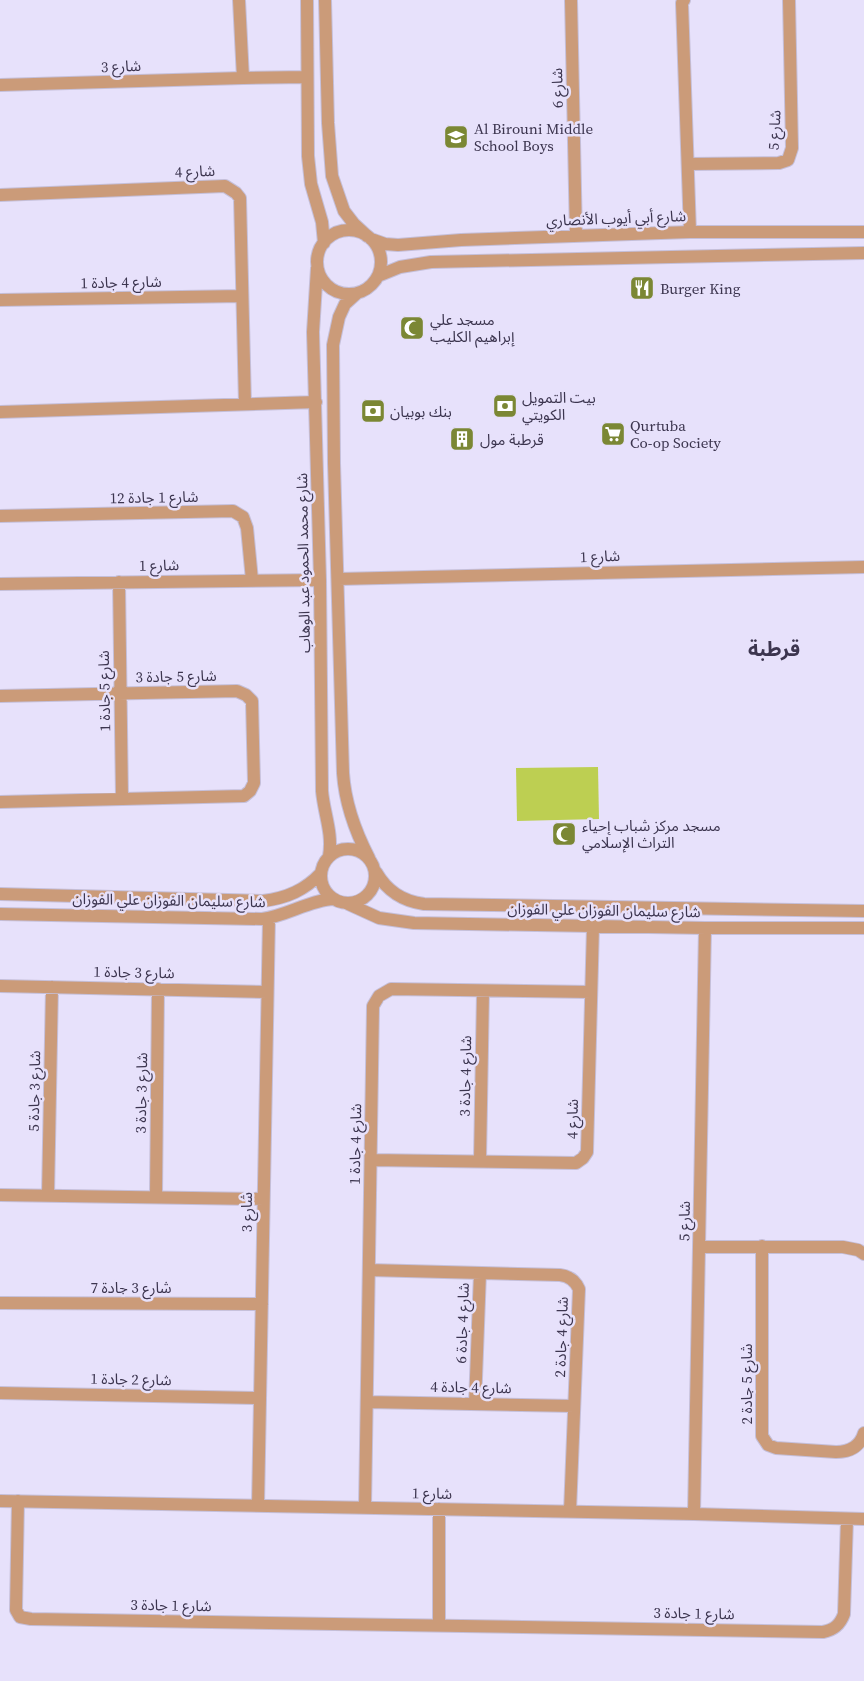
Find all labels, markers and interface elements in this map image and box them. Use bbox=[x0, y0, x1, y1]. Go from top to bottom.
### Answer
street label: شارع 3 bbox=[101, 55, 142, 79]
street label: شارع 6 bbox=[546, 67, 570, 108]
street label: شارع 5 bbox=[762, 109, 788, 151]
place label: Al Birouni Middle School Boys bbox=[474, 118, 593, 156]
school or university icon: Al Birouni Middle School Boys bbox=[443, 124, 469, 150]
street label: شارع 4 bbox=[175, 160, 216, 184]
street label: شارع أبي أيوب الأنصاري bbox=[546, 205, 687, 233]
street label: شارع 4 جادة 1 bbox=[80, 271, 162, 295]
restaurant icon: Burger King bbox=[629, 275, 655, 301]
place label: Burger King bbox=[660, 278, 741, 299]
place label: مسجد علي إبراهيم الكليب bbox=[430, 309, 515, 348]
mosque icon: مسجد علي إبراهيم الكليب bbox=[399, 315, 425, 341]
place label: بيت التمويل الكويتي bbox=[522, 387, 596, 426]
bank icon: بيت التمويل الكويتي bbox=[492, 393, 518, 419]
bank icon: بنك بوبيان bbox=[360, 398, 386, 424]
place label: بنك بوبيان bbox=[390, 401, 452, 422]
place label: Qurtuba Co-op Society bbox=[630, 415, 721, 453]
supermarket icon: Qurtuba Co-op Society bbox=[600, 421, 626, 447]
building icon: قرطبة مول bbox=[449, 426, 475, 452]
place label: قرطبة مول bbox=[480, 429, 544, 450]
street label: شارع محمد الحمود عبد الوهاب bbox=[291, 472, 317, 653]
street label: شارع 1 جادة 12 bbox=[109, 486, 199, 510]
street label: شارع 1 bbox=[580, 545, 621, 569]
street label: شارع 1 bbox=[139, 554, 180, 578]
district label: قرطبة bbox=[748, 635, 800, 663]
street label: شارع 5 جادة 1 bbox=[93, 650, 117, 732]
street label: شارع 5 جادة 3 bbox=[135, 665, 217, 689]
place label: مسجد مركز شباب إحياء التراث الإسلامي bbox=[582, 815, 721, 854]
mosque icon: مسجد مركز شباب إحياء التراث الإسلامي bbox=[551, 821, 577, 847]
street label: شارع سليمان الفوزان علي الفوزان bbox=[72, 888, 266, 914]
street label: شارع سليمان الفوزان علي الفوزان bbox=[507, 898, 701, 924]
street label: شارع 3 جادة 1 bbox=[93, 961, 175, 985]
street label: شارع 4 جادة 3 bbox=[454, 1035, 478, 1117]
street label: شارع 3 جادة 5 bbox=[23, 1050, 47, 1132]
street label: شارع 3 جادة 3 bbox=[130, 1052, 154, 1134]
street label: شارع 4 bbox=[561, 1098, 585, 1139]
street label: شارع 4 جادة 1 bbox=[344, 1103, 368, 1185]
street label: شارع 3 bbox=[236, 1192, 259, 1232]
street label: شارع 5 bbox=[673, 1200, 697, 1241]
street label: شارع 3 جادة 7 bbox=[90, 1277, 172, 1300]
street label: شارع 4 جادة 6 bbox=[450, 1282, 476, 1364]
street label: شارع 4 جادة 2 bbox=[549, 1296, 575, 1378]
street label: شارع 5 جادة 2 bbox=[736, 1343, 759, 1425]
street label: شارع 2 جادة 1 bbox=[90, 1368, 172, 1392]
street label: شارع 4 جادة 4 bbox=[430, 1376, 512, 1400]
street label: شارع 1 bbox=[412, 1482, 453, 1506]
street label: شارع 1 جادة 3 bbox=[130, 1594, 212, 1618]
street label: شارع 1 جادة 3 bbox=[653, 1602, 735, 1626]

